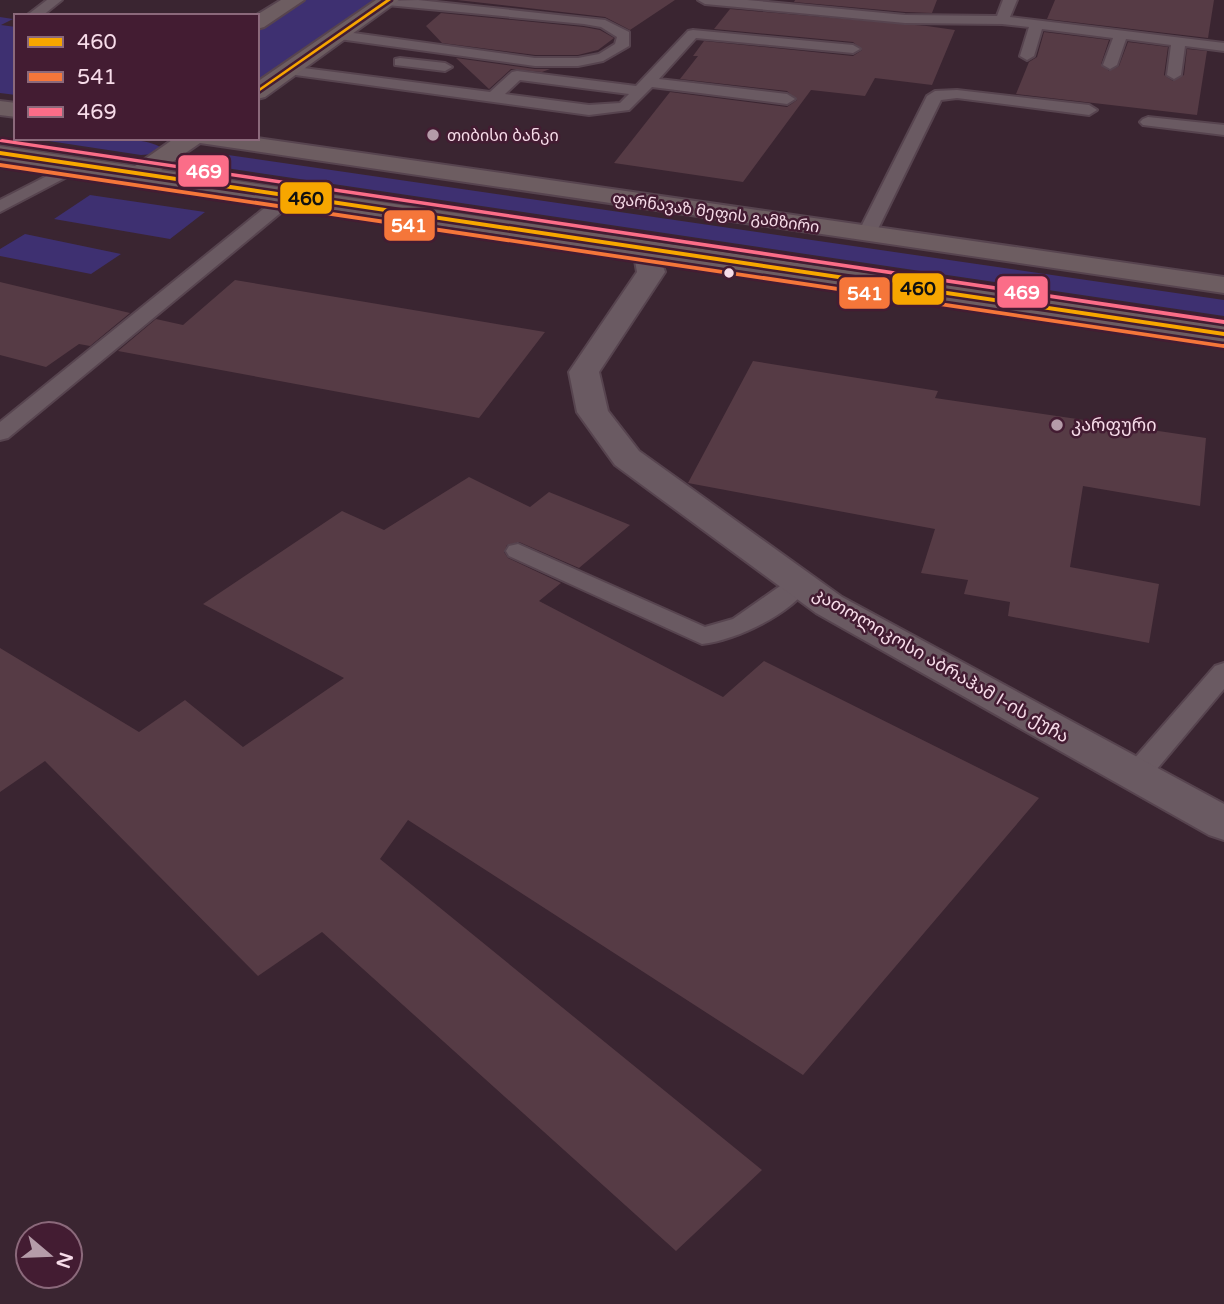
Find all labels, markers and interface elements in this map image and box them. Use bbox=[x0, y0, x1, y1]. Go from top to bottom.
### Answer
legend bbox=[14, 14, 259, 140]
text: 460 bbox=[77, 30, 117, 55]
text: 541 bbox=[77, 65, 117, 90]
text: 469 bbox=[77, 100, 117, 125]
place label: თიბისი ბანკი bbox=[447, 126, 559, 146]
marker: თიბისი ბანკი bbox=[425, 127, 441, 143]
line badge: 469 bbox=[177, 154, 230, 188]
text: 469 bbox=[186, 161, 222, 183]
line badge: 460 bbox=[279, 181, 333, 215]
text: 460 bbox=[288, 188, 324, 210]
street label: ფარნავაზ მეფის გამზირი bbox=[611, 189, 821, 237]
line badge: 541 bbox=[383, 209, 436, 242]
text: 541 bbox=[391, 215, 427, 237]
unlabelled marker bbox=[722, 266, 736, 280]
line badge: 460 bbox=[891, 272, 945, 306]
line badge: 469 bbox=[996, 275, 1049, 309]
line badge: 541 bbox=[838, 276, 891, 310]
text: 460 bbox=[900, 278, 936, 300]
text: 469 bbox=[1004, 282, 1040, 304]
text: 541 bbox=[847, 283, 883, 305]
place label: კარფური bbox=[1071, 414, 1157, 436]
marker: კარფური bbox=[1049, 417, 1065, 433]
street label: კათოლიკოსი აბრაჰამ I-ის ქუჩა bbox=[809, 582, 1073, 748]
north arrow bbox=[14, 1220, 84, 1290]
text: N bbox=[51, 1249, 77, 1271]

